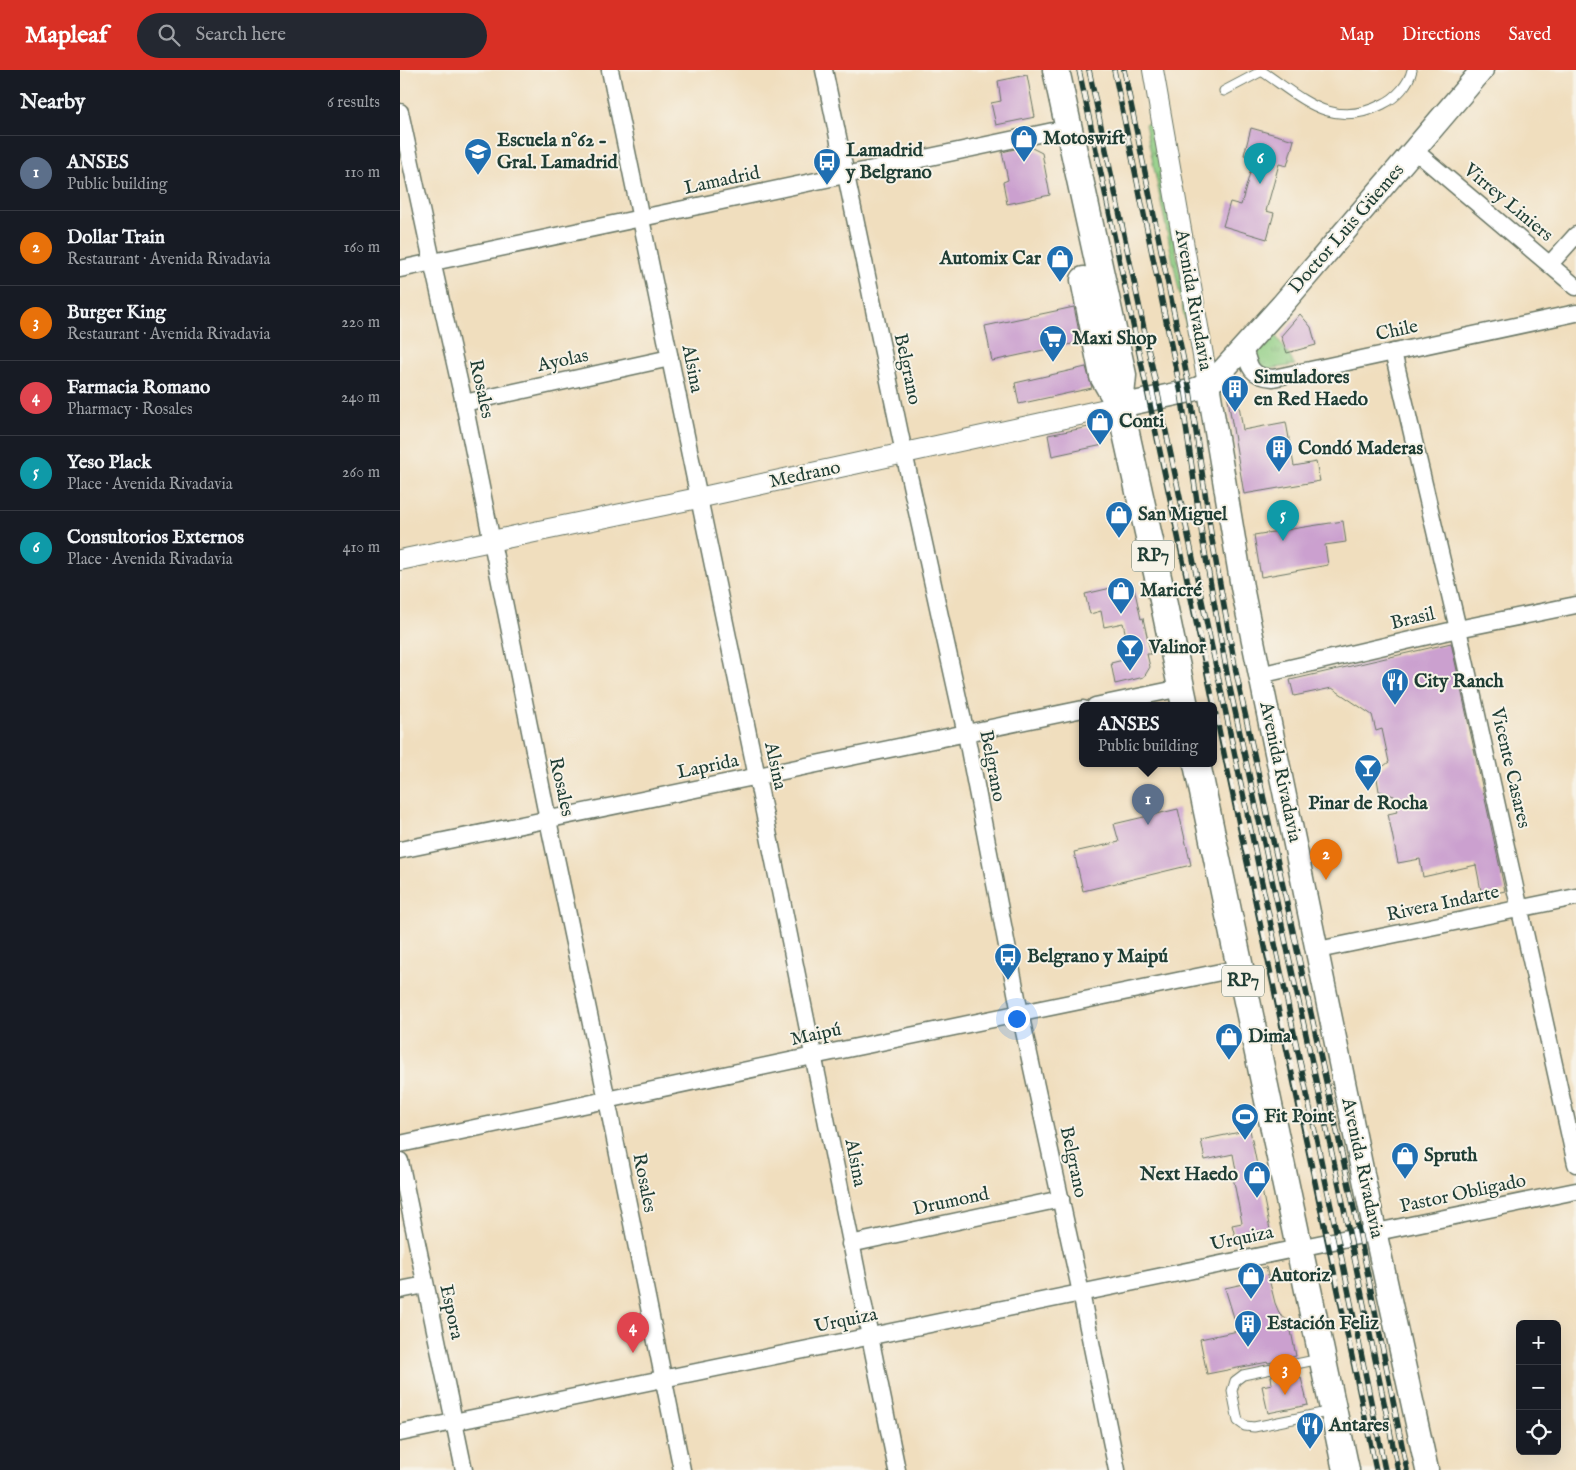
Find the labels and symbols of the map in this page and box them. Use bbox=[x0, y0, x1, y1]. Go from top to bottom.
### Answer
shop icon: Motoswift bbox=[1009, 124, 1039, 163]
place label: Motoswift bbox=[1043, 127, 1126, 151]
place label: Escuela n°62 - Gral. Lamadrid bbox=[497, 129, 618, 175]
school or university icon: Escuela n°62 - Gral. Lamadrid bbox=[463, 137, 493, 176]
place label: Lamadrid y Belgrano bbox=[845, 139, 932, 185]
pin: 6 bbox=[1244, 143, 1276, 184]
bus stop icon: Lamadrid y Belgrano bbox=[812, 147, 842, 186]
street label: Virrey Liniers bbox=[1457, 158, 1558, 247]
street label: Doctor Luis Güemes bbox=[1284, 159, 1410, 299]
street label: Lamadrid bbox=[682, 161, 763, 201]
street label: Avenida Rivadavia bbox=[1169, 227, 1217, 373]
shop icon: Automix Car bbox=[1045, 244, 1075, 283]
place label: Automix Car bbox=[939, 247, 1042, 271]
street label: Chile bbox=[1374, 315, 1421, 347]
supermarket icon: Maxi Shop bbox=[1038, 324, 1068, 363]
place label: Maxi Shop bbox=[1072, 327, 1158, 351]
street label: Belgrano bbox=[888, 331, 926, 407]
street label: Alsina bbox=[675, 342, 709, 396]
street label: Ayolas bbox=[534, 344, 591, 378]
street label: Rosales bbox=[463, 357, 499, 421]
place label: Simuladores en Red Haedo bbox=[1254, 366, 1368, 412]
building icon: Simuladores en Red Haedo bbox=[1220, 374, 1250, 413]
shop icon: Conti bbox=[1085, 407, 1115, 446]
place label: Conti bbox=[1119, 410, 1164, 434]
building icon: Condó Maderas bbox=[1264, 434, 1294, 473]
place label: Condó Maderas bbox=[1298, 437, 1424, 461]
street label: Medrano bbox=[767, 456, 843, 494]
shop icon: San Miguel bbox=[1104, 500, 1134, 539]
pin: 5 bbox=[1267, 500, 1299, 541]
place label: San Miguel bbox=[1138, 503, 1228, 527]
road number: RP7 bbox=[1132, 541, 1174, 572]
shop icon: Maricré bbox=[1106, 576, 1136, 615]
place label: Maricré bbox=[1140, 579, 1202, 603]
street label: Brasil bbox=[1389, 602, 1438, 636]
bar icon: Valinor bbox=[1115, 633, 1145, 672]
place label: Valinor bbox=[1148, 636, 1207, 660]
restaurant icon: City Ranch bbox=[1380, 667, 1410, 706]
place label: City Ranch bbox=[1414, 670, 1504, 694]
street label: Avenida Rivadavia bbox=[1253, 699, 1307, 845]
street label: Vicente Casares bbox=[1484, 704, 1536, 831]
street label: Belgrano bbox=[973, 728, 1011, 804]
street label: Alsina bbox=[758, 739, 792, 793]
street label: Laprida bbox=[675, 749, 742, 785]
bar icon: Pinar de Rocha bbox=[1353, 753, 1383, 792]
street label: Rosales bbox=[543, 755, 579, 819]
pin: 1 bbox=[1132, 784, 1164, 825]
place label: Pinar de Rocha bbox=[1308, 792, 1429, 816]
pin: 2 bbox=[1310, 839, 1342, 880]
street label: Rivera Indarte bbox=[1384, 880, 1502, 928]
bus stop icon: Belgrano y Maipú bbox=[993, 942, 1023, 981]
place label: Belgrano y Maipú bbox=[1027, 945, 1168, 969]
road number: RP7 bbox=[1222, 966, 1264, 996]
your location bbox=[1004, 1006, 1030, 1032]
street label: Maipú bbox=[788, 1018, 844, 1052]
shop icon: Dima bbox=[1214, 1022, 1244, 1061]
place label: Dima bbox=[1248, 1025, 1292, 1049]
street label: Avenida Rivadavia bbox=[1335, 1095, 1389, 1241]
sports icon: Fit Point bbox=[1230, 1102, 1260, 1141]
place label: Fit Point bbox=[1264, 1105, 1335, 1129]
street label: Belgrano bbox=[1054, 1124, 1092, 1200]
street label: Alsina bbox=[838, 1136, 872, 1190]
shop icon: Spruth bbox=[1390, 1141, 1420, 1180]
place label: Spruth bbox=[1424, 1144, 1478, 1168]
street label: Rosales bbox=[626, 1151, 662, 1215]
shop icon: Next Haedo bbox=[1242, 1160, 1272, 1199]
place label: Next Haedo bbox=[1139, 1163, 1238, 1187]
street label: Pastor Obligado bbox=[1398, 1169, 1528, 1219]
street label: Drumond bbox=[911, 1182, 992, 1222]
street label: Urquiza bbox=[1208, 1220, 1277, 1257]
shop icon: Autoriz bbox=[1236, 1261, 1266, 1300]
place label: Autoriz bbox=[1269, 1264, 1330, 1288]
street label: Espora bbox=[433, 1282, 469, 1342]
street label: Urquiza bbox=[812, 1302, 881, 1339]
building icon: Estación Feliz bbox=[1233, 1309, 1263, 1348]
pin: 4 bbox=[617, 1312, 649, 1353]
place label: Estación Feliz bbox=[1267, 1312, 1379, 1336]
pin: 3 bbox=[1269, 1354, 1301, 1395]
restaurant icon: Antares bbox=[1295, 1411, 1325, 1450]
place label: Antares bbox=[1328, 1414, 1389, 1438]

